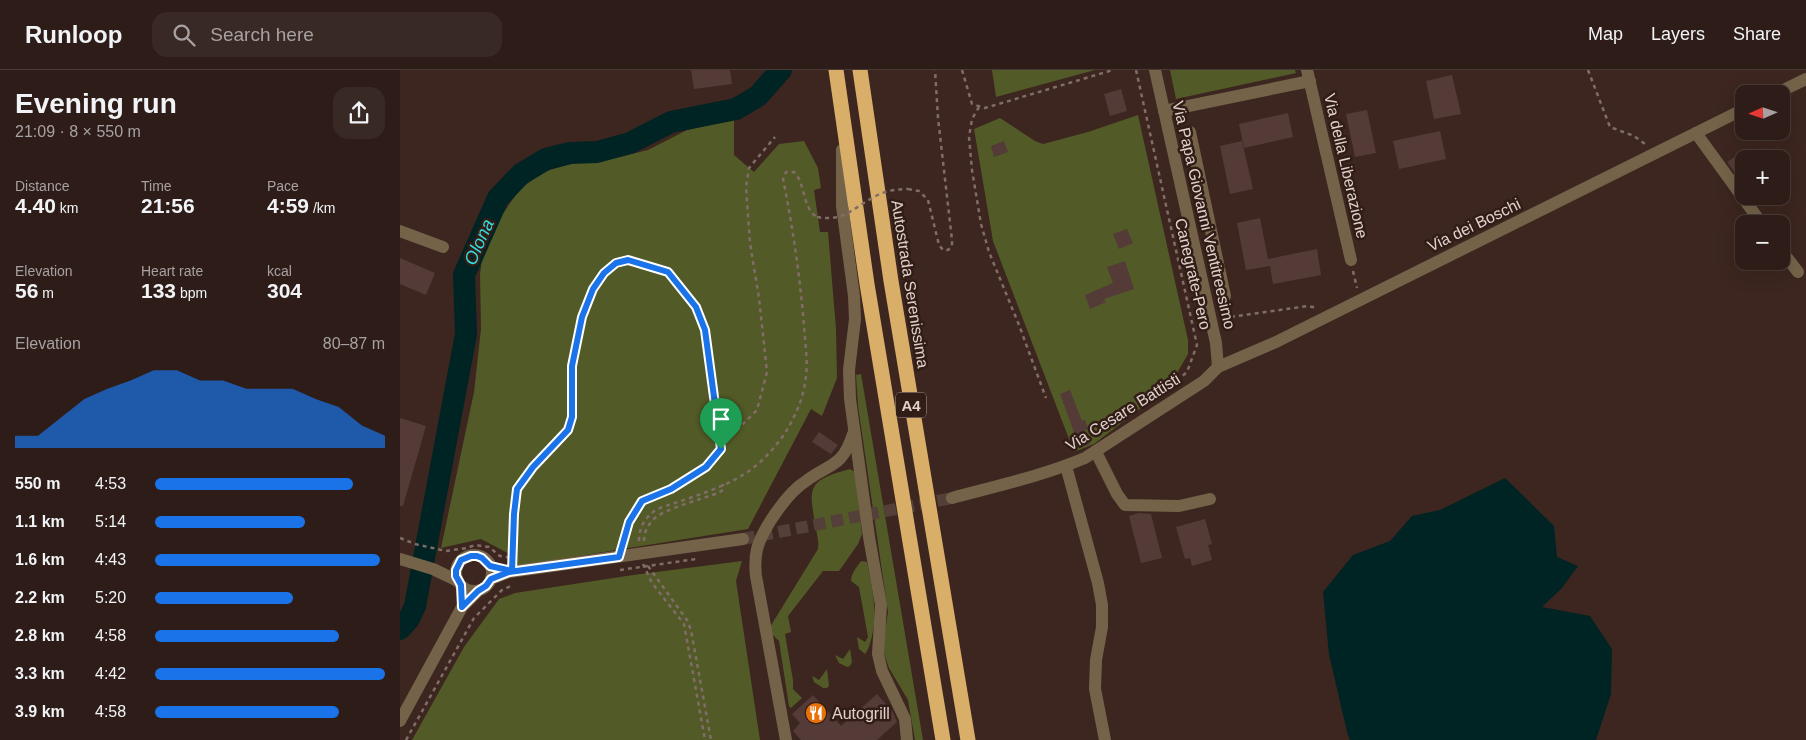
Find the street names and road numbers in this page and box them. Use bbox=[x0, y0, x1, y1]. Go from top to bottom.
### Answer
street label: Via della Liberazione bbox=[1321, 92, 1371, 240]
street label: Via Papa Giovanni Ventitreesimo bbox=[1169, 99, 1239, 331]
street label: Via dei Boschi bbox=[1425, 195, 1523, 255]
street label: Autostrada Serenissima bbox=[888, 199, 932, 369]
street label: Canegrate-Pero bbox=[1172, 217, 1214, 331]
street label: Via Cesare Battisti bbox=[1063, 370, 1183, 454]
road number: A4 bbox=[896, 392, 926, 418]

